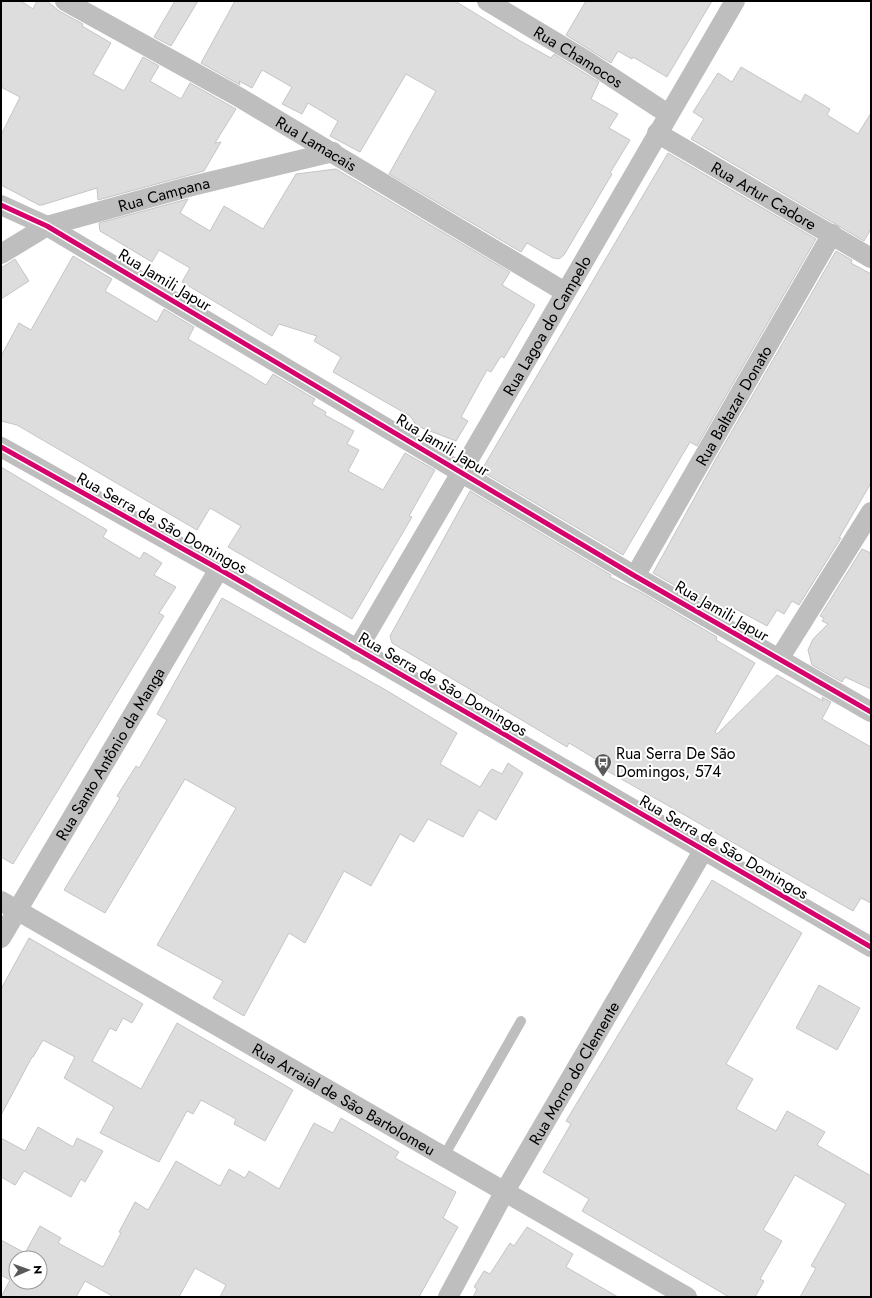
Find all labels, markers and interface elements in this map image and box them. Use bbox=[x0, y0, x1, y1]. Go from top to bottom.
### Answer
street label: Rua Chamocos bbox=[530, 20, 628, 93]
street label: Rua Lamacais bbox=[271, 110, 361, 177]
street label: Rua Artur Cadore bbox=[707, 156, 821, 235]
street label: Rua Campana bbox=[115, 171, 212, 217]
street label: Rua Jamili Japur bbox=[114, 243, 216, 317]
street label: Rua Lagoa do Campelo bbox=[497, 251, 597, 400]
street label: Rua Baltazar Donato bbox=[690, 341, 777, 470]
street label: Rua Jamili Japur bbox=[392, 408, 494, 482]
street label: Rua Serra de São Domingos bbox=[73, 467, 251, 579]
street label: Rua Jamili Japur bbox=[671, 575, 774, 648]
street label: Rua Serra de São Domingos bbox=[354, 626, 532, 742]
street label: Rua Santo Antônio da Manga bbox=[50, 663, 170, 845]
place label: Rua Serra De São Domingos, 574 bbox=[616, 742, 736, 783]
bus stop icon: Rua Serra De São Domingos, 574 bbox=[593, 752, 613, 777]
street label: Rua Serra de São Domingos bbox=[635, 789, 813, 905]
street label: Rua Morro do Clemente bbox=[523, 997, 625, 1149]
street label: Rua Arraial de São Bartolomeu bbox=[248, 1037, 440, 1161]
north arrow bbox=[8, 1250, 48, 1290]
text: N bbox=[30, 1265, 46, 1274]

